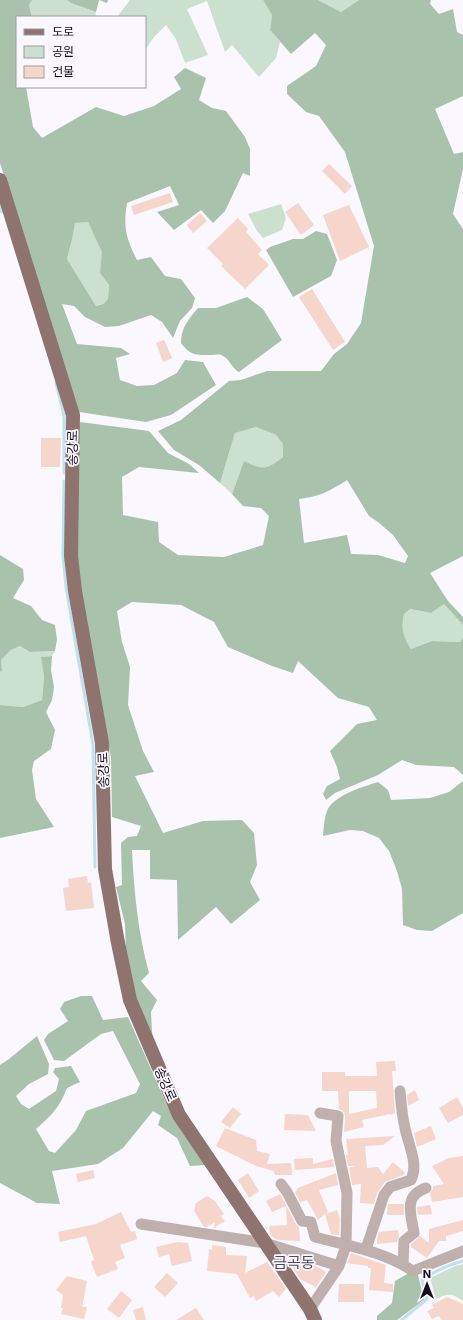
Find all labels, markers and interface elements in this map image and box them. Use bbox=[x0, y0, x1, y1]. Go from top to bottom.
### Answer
legend bbox=[16, 16, 146, 88]
text: 도로 bbox=[52, 24, 74, 39]
text: 공원 bbox=[52, 44, 74, 59]
text: 건물 bbox=[52, 64, 74, 79]
street label: 송강로 bbox=[64, 430, 80, 466]
street label: 송강로 bbox=[94, 752, 112, 788]
street label: 송강로 bbox=[151, 1064, 181, 1104]
district label: 금곡동 bbox=[273, 1253, 315, 1272]
north arrow bbox=[407, 1264, 447, 1304]
text: N bbox=[423, 1267, 431, 1281]

